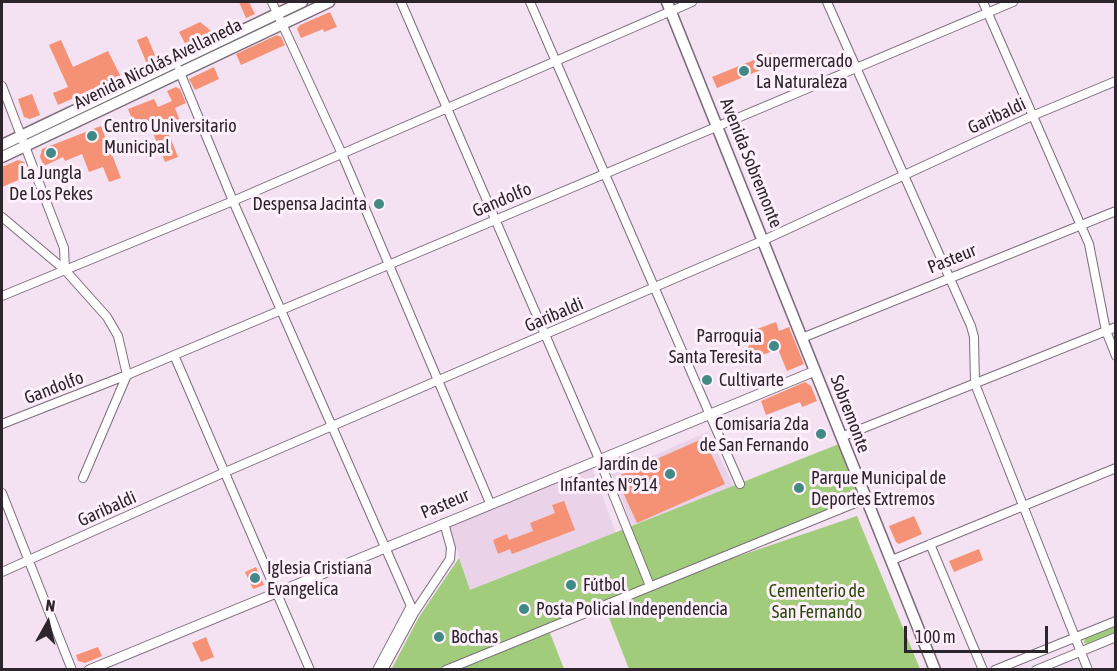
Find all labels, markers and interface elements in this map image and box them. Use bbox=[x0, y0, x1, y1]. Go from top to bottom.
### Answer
street label: Avenida Nicolás Avellaneda bbox=[71, 14, 245, 114]
place label: Supermercado La Naturaleza bbox=[756, 50, 853, 92]
marker: Supermercado La Naturaleza bbox=[737, 64, 751, 78]
street label: Garibaldi bbox=[965, 93, 1029, 139]
street label: Avenida Sobremonte bbox=[715, 95, 787, 231]
place label: Centro Universitario Municipal bbox=[104, 115, 237, 158]
marker: Centro Universitario Municipal bbox=[85, 129, 99, 143]
marker: La Jungla De Los Pekes bbox=[44, 146, 58, 160]
place label: La Jungla De Los Pekes bbox=[9, 162, 93, 204]
street label: Gandolfo bbox=[469, 178, 535, 222]
place label: Despensa Jacinta bbox=[253, 193, 367, 215]
marker: Despensa Jacinta bbox=[372, 197, 386, 211]
street label: Pasteur bbox=[925, 240, 979, 278]
street label: Garibaldi bbox=[521, 293, 587, 337]
place label: Parroquia Santa Teresita bbox=[669, 325, 762, 368]
marker: Parroquia Santa Teresita bbox=[767, 339, 781, 353]
street label: Gandolfo bbox=[21, 367, 87, 409]
place label: Cultivarte bbox=[719, 369, 784, 391]
street label: Sobremonte bbox=[825, 372, 875, 456]
marker: Cultivarte bbox=[700, 373, 714, 387]
place label: Comisaría 2da de San Fernando bbox=[700, 413, 809, 456]
marker: Comisaría 2da de San Fernando bbox=[814, 427, 828, 441]
place label: Jardín de Infantes Nº914 bbox=[560, 453, 658, 496]
marker: Jardín de Infantes Nº914 bbox=[663, 467, 677, 481]
place label: Parque Municipal de Deportes Extremos bbox=[811, 467, 946, 510]
marker: Parque Municipal de Deportes Extremos bbox=[792, 481, 806, 495]
street label: Pasteur bbox=[418, 484, 472, 524]
street label: Garibaldi bbox=[75, 487, 139, 531]
place label: Iglesia Cristiana Evangelica bbox=[267, 557, 372, 600]
marker: Iglesia Cristiana Evangelica bbox=[248, 571, 262, 585]
place label: Fútbol bbox=[583, 574, 626, 596]
marker: Fútbol bbox=[564, 578, 578, 592]
park label: Cementerio de San Fernando bbox=[769, 580, 865, 622]
north arrow bbox=[18, 593, 78, 653]
text: N bbox=[45, 596, 56, 615]
place label: Posta Policial Independencia bbox=[536, 598, 728, 620]
marker: Posta Policial Independencia bbox=[517, 602, 531, 616]
scale bar bbox=[907, 614, 1051, 652]
place label: Bochas bbox=[451, 626, 498, 648]
text: 100 m bbox=[915, 626, 956, 647]
marker: Bochas bbox=[432, 630, 446, 644]

